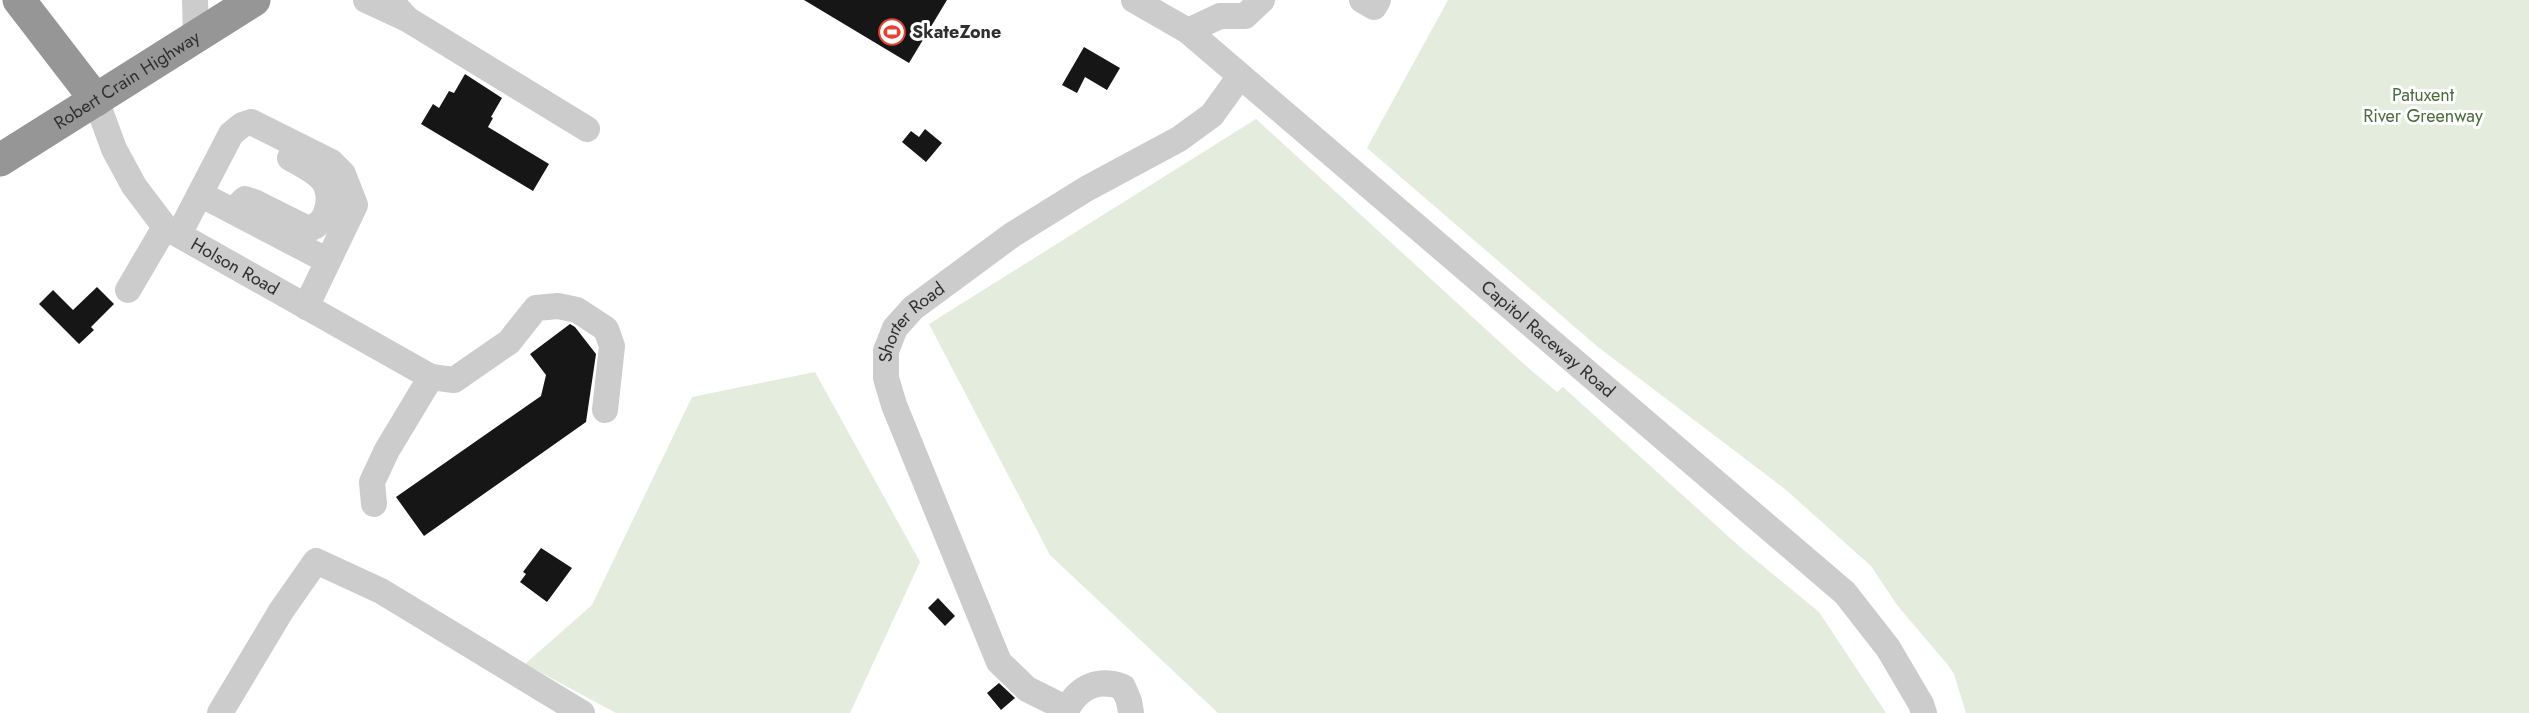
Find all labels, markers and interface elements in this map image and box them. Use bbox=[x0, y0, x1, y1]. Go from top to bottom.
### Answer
sports icon: SkateZone bbox=[877, 17, 907, 47]
place label: SkateZone bbox=[912, 19, 1001, 45]
street label: Robert Crain Highway bbox=[49, 24, 205, 136]
park label: Patuxent River Greenway bbox=[2363, 82, 2483, 129]
street label: Holson Road bbox=[186, 231, 284, 302]
street label: Capitol Raceway Road bbox=[1475, 274, 1621, 404]
street label: Shorter Road bbox=[873, 276, 950, 362]

